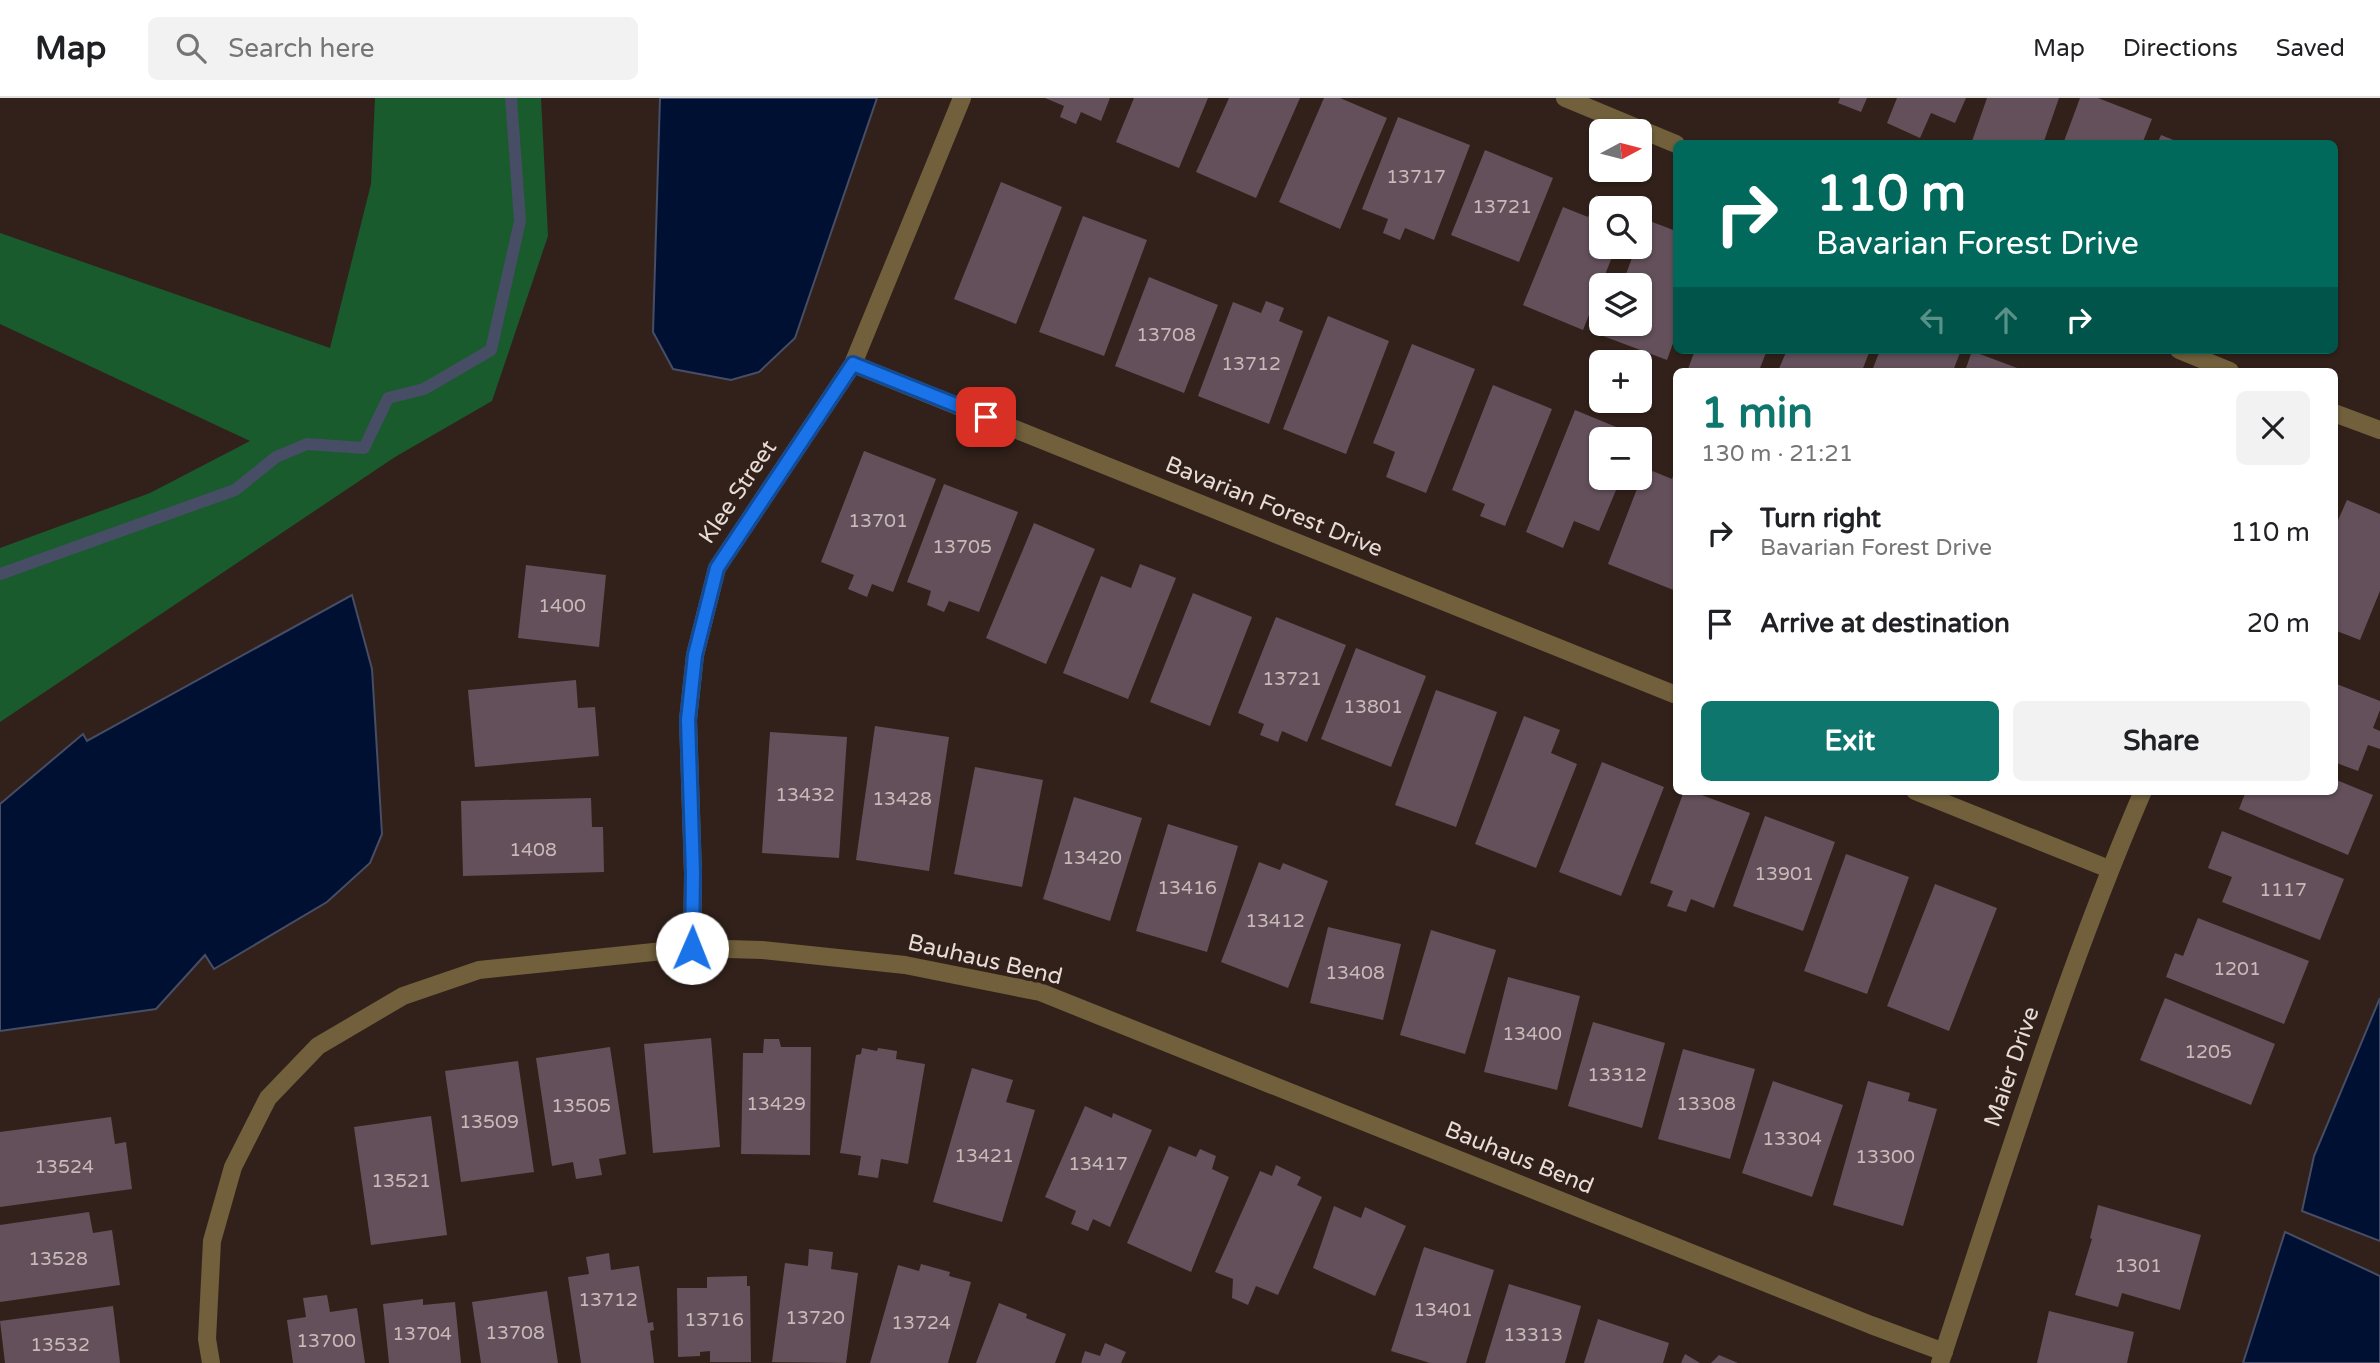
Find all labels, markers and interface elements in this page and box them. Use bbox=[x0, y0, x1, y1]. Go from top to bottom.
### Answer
search box bbox=[148, 17, 638, 80]
text: Map bbox=[35, 29, 106, 68]
icon: search bbox=[172, 29, 210, 67]
text: Search here bbox=[228, 33, 374, 64]
text: Map bbox=[2033, 34, 2085, 63]
text: Directions bbox=[2123, 34, 2238, 63]
text: Saved bbox=[2276, 34, 2345, 63]
north arrow bbox=[1589, 119, 1652, 182]
map controls bbox=[1589, 119, 1652, 490]
text: 110 m bbox=[1816, 165, 1966, 224]
house number: 13717 bbox=[1386, 166, 1446, 188]
icon: right bbox=[1701, 168, 1792, 259]
house number: 13721 bbox=[1472, 196, 1532, 218]
button: search bbox=[1589, 196, 1652, 259]
text: Bavarian Forest Drive bbox=[1816, 225, 2139, 263]
button: layers bbox=[1589, 273, 1652, 336]
icon: left bbox=[1914, 301, 1952, 339]
icon: ahead bbox=[1987, 301, 2025, 339]
icon: right bbox=[2060, 301, 2098, 339]
house number: 13708 bbox=[1136, 324, 1196, 346]
button: + bbox=[1589, 350, 1652, 413]
house number: 13712 bbox=[1221, 353, 1281, 375]
pin bbox=[956, 387, 1016, 447]
text: 1 min bbox=[1701, 388, 1813, 439]
button: close bbox=[2236, 391, 2310, 465]
icon: arrive bbox=[967, 398, 1005, 436]
button: − bbox=[1589, 427, 1652, 490]
street label: Klee Street bbox=[693, 435, 783, 549]
text: 130 m · 21:21 bbox=[1701, 440, 1853, 468]
street label: Bavarian Forest Drive bbox=[1161, 451, 1387, 563]
text: Turn right bbox=[1760, 503, 1881, 534]
house number: 13701 bbox=[848, 510, 908, 532]
icon: right bbox=[1701, 514, 1739, 552]
text: 110 m bbox=[2230, 517, 2310, 548]
text: Bavarian Forest Drive bbox=[1760, 534, 1992, 562]
house number: 13705 bbox=[932, 536, 992, 558]
house number: 1400 bbox=[538, 595, 586, 617]
icon: arrive bbox=[1701, 605, 1739, 643]
text: Arrive at destination bbox=[1760, 608, 2010, 639]
text: 20 m bbox=[2247, 608, 2310, 639]
house number: 13721 bbox=[1262, 668, 1322, 690]
house number: 13801 bbox=[1343, 696, 1403, 718]
button: Exit bbox=[1701, 701, 1999, 781]
button: Share bbox=[2013, 701, 2310, 781]
house number: 13432 bbox=[775, 784, 835, 806]
house number: 13428 bbox=[872, 788, 932, 810]
house number: 1408 bbox=[509, 839, 557, 861]
house number: 13420 bbox=[1062, 847, 1122, 869]
house number: 13901 bbox=[1754, 863, 1814, 885]
house number: 13416 bbox=[1157, 877, 1217, 899]
house number: 1117 bbox=[2259, 879, 2307, 901]
house number: 13412 bbox=[1245, 910, 1305, 932]
position arrow bbox=[655, 911, 729, 985]
street label: Bauhaus Bend bbox=[905, 929, 1065, 991]
house number: 1201 bbox=[2213, 958, 2261, 980]
house number: 13408 bbox=[1325, 962, 1385, 984]
street label: Maier Drive bbox=[1978, 1003, 2046, 1131]
house number: 13400 bbox=[1502, 1023, 1562, 1045]
house number: 1205 bbox=[2184, 1041, 2232, 1063]
house number: 13312 bbox=[1587, 1064, 1647, 1086]
house number: 13429 bbox=[746, 1093, 806, 1115]
house number: 13308 bbox=[1676, 1093, 1736, 1115]
house number: 13505 bbox=[551, 1095, 611, 1117]
house number: 13509 bbox=[459, 1111, 519, 1133]
street label: Bauhaus Bend bbox=[1441, 1115, 1597, 1201]
house number: 13304 bbox=[1762, 1128, 1822, 1150]
house number: 13421 bbox=[954, 1145, 1014, 1167]
house number: 13300 bbox=[1855, 1146, 1915, 1168]
house number: 13417 bbox=[1068, 1153, 1128, 1175]
house number: 13524 bbox=[34, 1156, 94, 1178]
house number: 13521 bbox=[371, 1170, 431, 1192]
house number: 13528 bbox=[28, 1248, 88, 1270]
house number: 1301 bbox=[2114, 1255, 2162, 1277]
house number: 13712 bbox=[578, 1289, 638, 1311]
house number: 13401 bbox=[1413, 1299, 1473, 1321]
house number: 13720 bbox=[785, 1307, 845, 1329]
house number: 13716 bbox=[684, 1309, 744, 1331]
house number: 13724 bbox=[891, 1312, 951, 1334]
house number: 13708 bbox=[485, 1322, 545, 1344]
house number: 13704 bbox=[392, 1323, 452, 1345]
house number: 13313 bbox=[1503, 1324, 1563, 1346]
house number: 13700 bbox=[296, 1330, 356, 1352]
house number: 13532 bbox=[30, 1334, 90, 1356]

